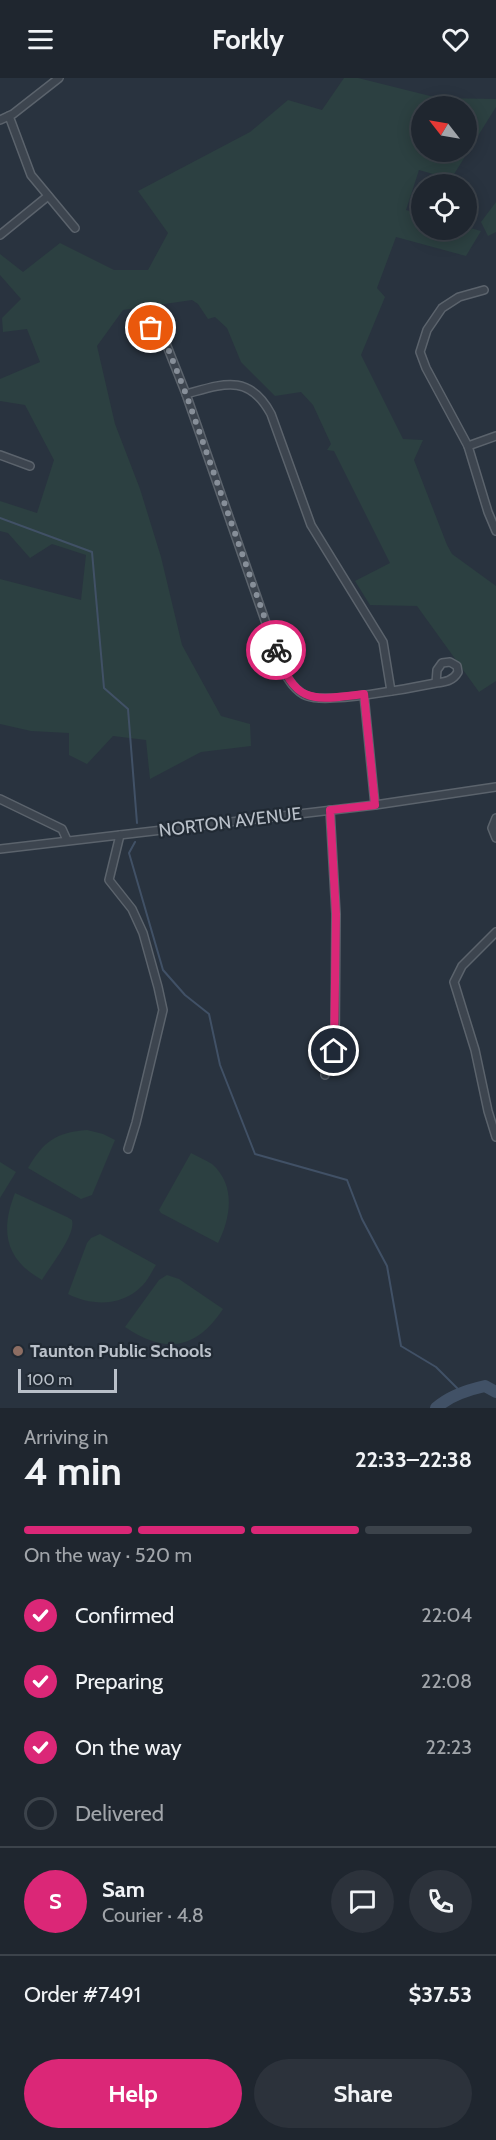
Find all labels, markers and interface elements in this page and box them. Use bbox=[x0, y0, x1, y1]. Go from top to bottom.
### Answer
icon: menu bbox=[24, 23, 57, 56]
text: Forkly bbox=[212, 23, 284, 56]
icon: heart bbox=[439, 23, 472, 56]
north arrow bbox=[411, 96, 477, 162]
map controls bbox=[411, 96, 477, 240]
button: locate bbox=[411, 174, 477, 240]
pin bbox=[125, 302, 176, 353]
icon: bag bbox=[134, 311, 167, 344]
courier bbox=[246, 620, 306, 680]
icon: bike bbox=[260, 634, 293, 667]
street label: NORTON AVENUE bbox=[157, 802, 303, 842]
pin bbox=[308, 1025, 359, 1076]
icon: home bbox=[317, 1034, 350, 1067]
place label: Taunton Public Schools bbox=[30, 1340, 212, 1362]
marker: Taunton Public Schools bbox=[11, 1344, 25, 1358]
scale bar bbox=[18, 1366, 117, 1394]
text: 100 m bbox=[27, 1370, 72, 1389]
text: Arriving in bbox=[24, 1425, 108, 1449]
text: 22:33–22:38 bbox=[355, 1446, 472, 1473]
text: 4 min bbox=[24, 1447, 122, 1495]
text: On the way · 520 m bbox=[24, 1543, 192, 1567]
icon: check bbox=[24, 1599, 57, 1632]
text: Confirmed bbox=[75, 1602, 174, 1629]
text: 22:04 bbox=[421, 1603, 472, 1627]
icon: check bbox=[24, 1665, 57, 1698]
text: Preparing bbox=[75, 1668, 163, 1695]
text: 22:08 bbox=[421, 1669, 472, 1693]
icon: check bbox=[24, 1731, 57, 1764]
text: On the way bbox=[75, 1734, 182, 1761]
text: 22:23 bbox=[426, 1735, 472, 1759]
text: Delivered bbox=[75, 1800, 164, 1827]
button: chat bbox=[331, 1870, 394, 1933]
button: phone bbox=[409, 1870, 472, 1933]
text: Sam bbox=[102, 1876, 145, 1903]
text: S bbox=[49, 1888, 62, 1915]
text: Courier · 4.8 bbox=[102, 1903, 204, 1927]
text: Order #7491 bbox=[24, 1981, 141, 2008]
text: $37.53 bbox=[408, 1981, 472, 2008]
button: Help bbox=[24, 2059, 242, 2128]
button: Share bbox=[254, 2059, 472, 2128]

